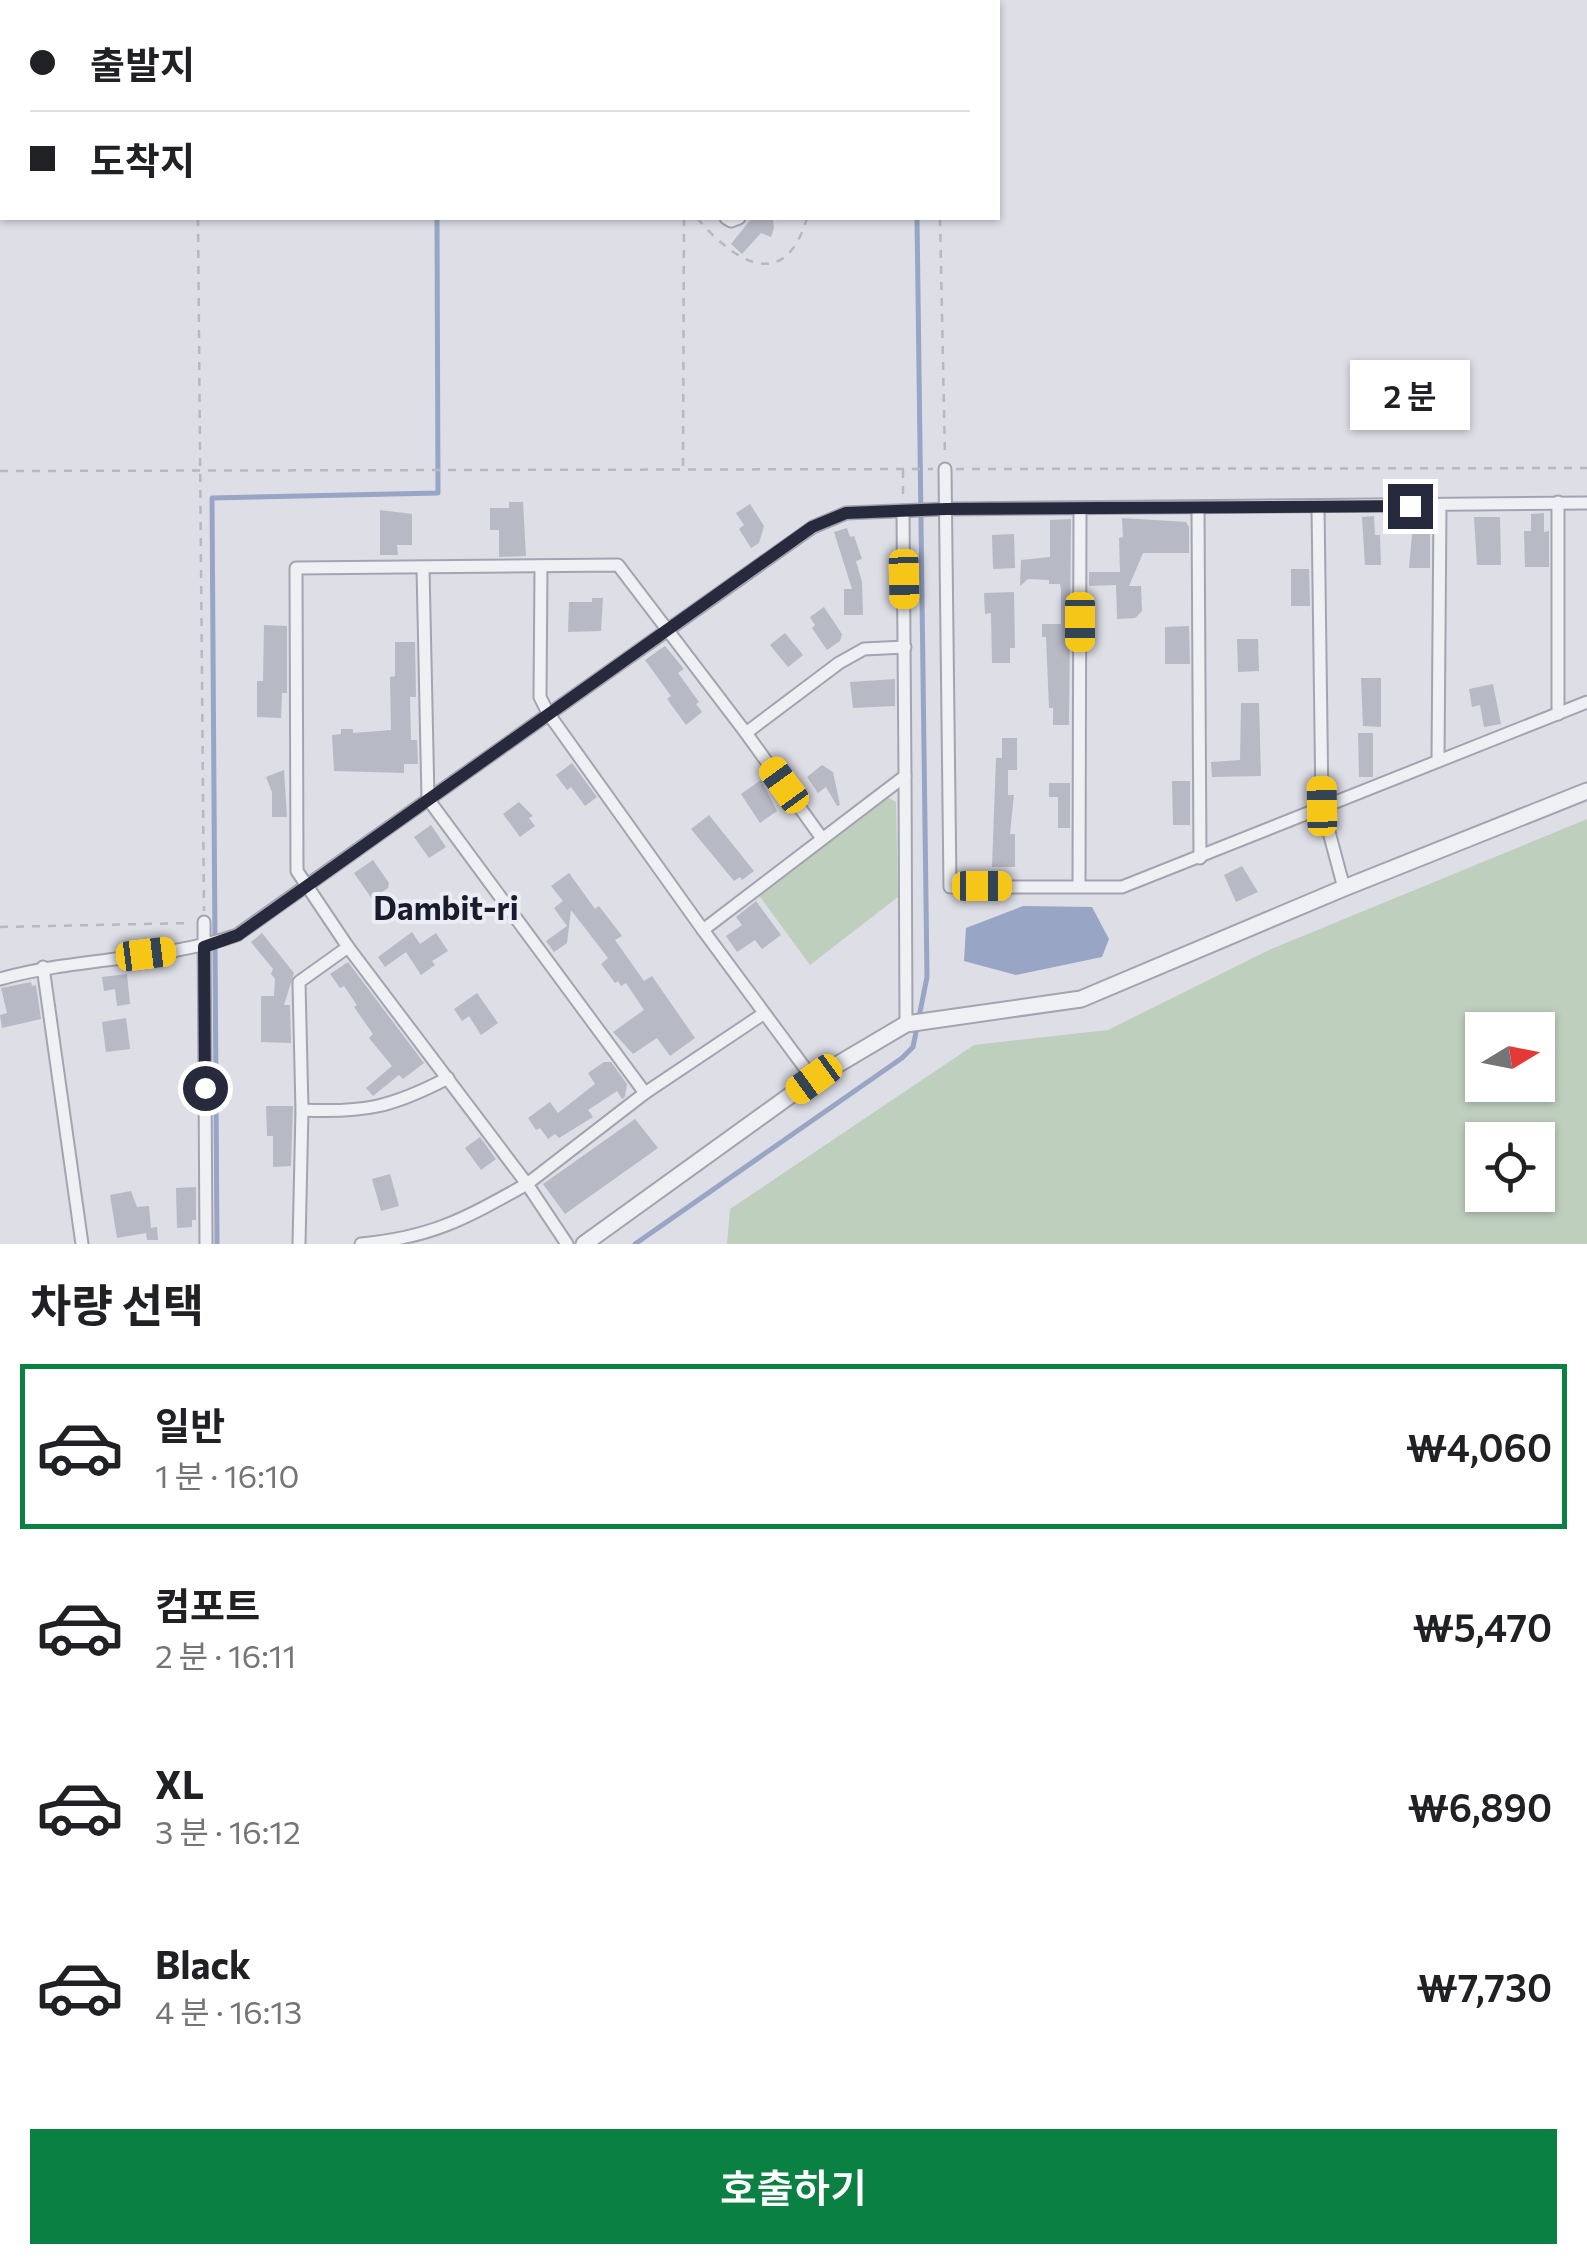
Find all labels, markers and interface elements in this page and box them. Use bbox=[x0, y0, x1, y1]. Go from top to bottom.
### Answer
text: 출발지 bbox=[90, 40, 195, 87]
text: 도착지 bbox=[90, 136, 195, 183]
callout: 2 분 bbox=[1350, 361, 1470, 431]
text: 2 분 bbox=[1383, 375, 1437, 415]
route end bbox=[1388, 484, 1433, 529]
car bbox=[888, 549, 920, 609]
car bbox=[1065, 592, 1095, 652]
car bbox=[754, 752, 814, 818]
car bbox=[1306, 776, 1338, 836]
car bbox=[952, 871, 1012, 901]
district label: Dambit-ri bbox=[373, 887, 519, 927]
car bbox=[114, 935, 178, 973]
north arrow bbox=[1465, 1012, 1555, 1102]
map controls bbox=[1465, 1012, 1555, 1212]
car bbox=[781, 1049, 847, 1109]
route start bbox=[183, 1066, 228, 1111]
button: locate bbox=[1465, 1122, 1555, 1212]
text: 차량 선택 bbox=[30, 1276, 204, 1331]
text: 일반 bbox=[155, 1401, 225, 1448]
icon: car bbox=[35, 1402, 125, 1492]
text: ₩4,060 bbox=[1406, 1423, 1552, 1470]
text: 1 분 · 16:10 bbox=[155, 1455, 299, 1495]
text: 컴포트 bbox=[155, 1581, 260, 1628]
icon: car bbox=[35, 1582, 125, 1672]
text: ₩5,470 bbox=[1413, 1603, 1552, 1650]
text: 2 분 · 16:11 bbox=[155, 1635, 296, 1675]
text: XL bbox=[155, 1760, 204, 1807]
icon: car bbox=[35, 1762, 125, 1852]
text: ₩6,890 bbox=[1408, 1783, 1552, 1830]
text: 3 분 · 16:12 bbox=[155, 1811, 301, 1851]
text: Black bbox=[155, 1940, 251, 1987]
icon: car bbox=[35, 1942, 125, 2032]
text: ₩7,730 bbox=[1417, 1963, 1552, 2010]
text: 4 분 · 16:13 bbox=[155, 1991, 302, 2031]
button: 호출하기 bbox=[30, 2129, 1557, 2244]

